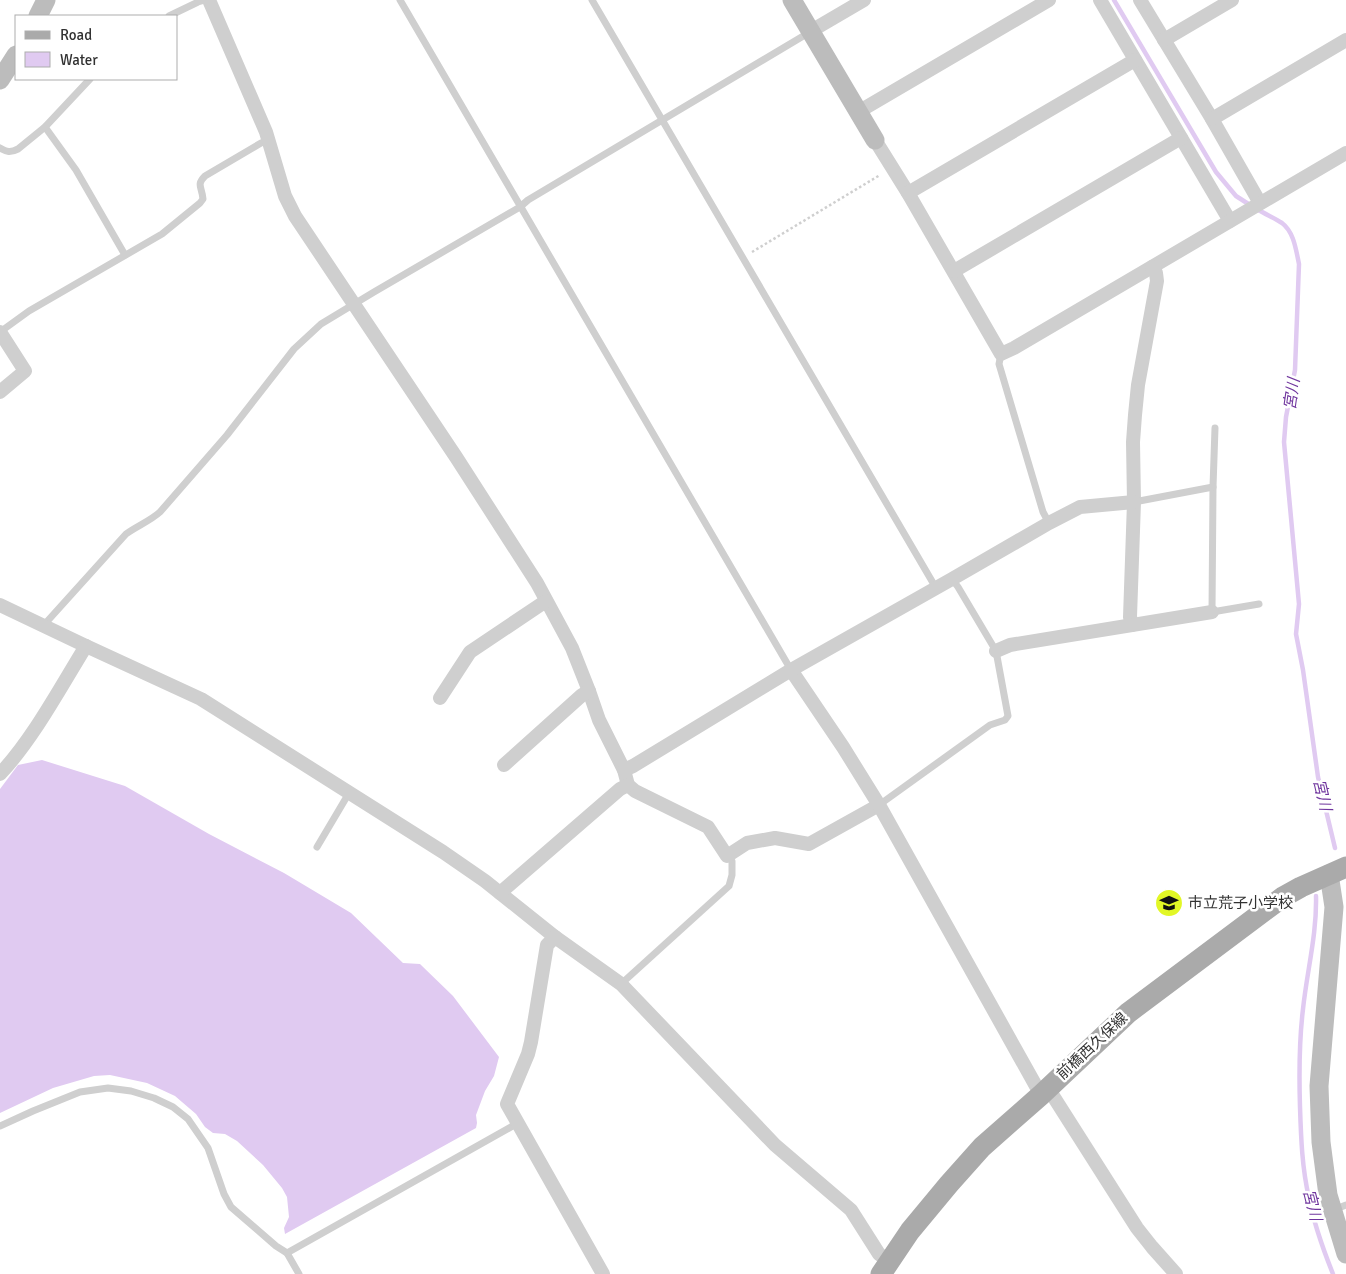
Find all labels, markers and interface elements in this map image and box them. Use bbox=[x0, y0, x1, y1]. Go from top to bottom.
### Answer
legend bbox=[15, 15, 178, 80]
text: Road bbox=[60, 26, 92, 44]
text: Water bbox=[60, 51, 98, 69]
water label: 宮川 bbox=[1280, 375, 1304, 411]
water label: 宮川 bbox=[1309, 777, 1336, 815]
school or university icon: 市立荒子小学校 bbox=[1154, 888, 1184, 918]
place label: 市立荒子小学校 bbox=[1188, 894, 1293, 912]
street label: 前橋西久保線 bbox=[1053, 1009, 1131, 1083]
water label: 宮川 bbox=[1298, 1187, 1326, 1225]

